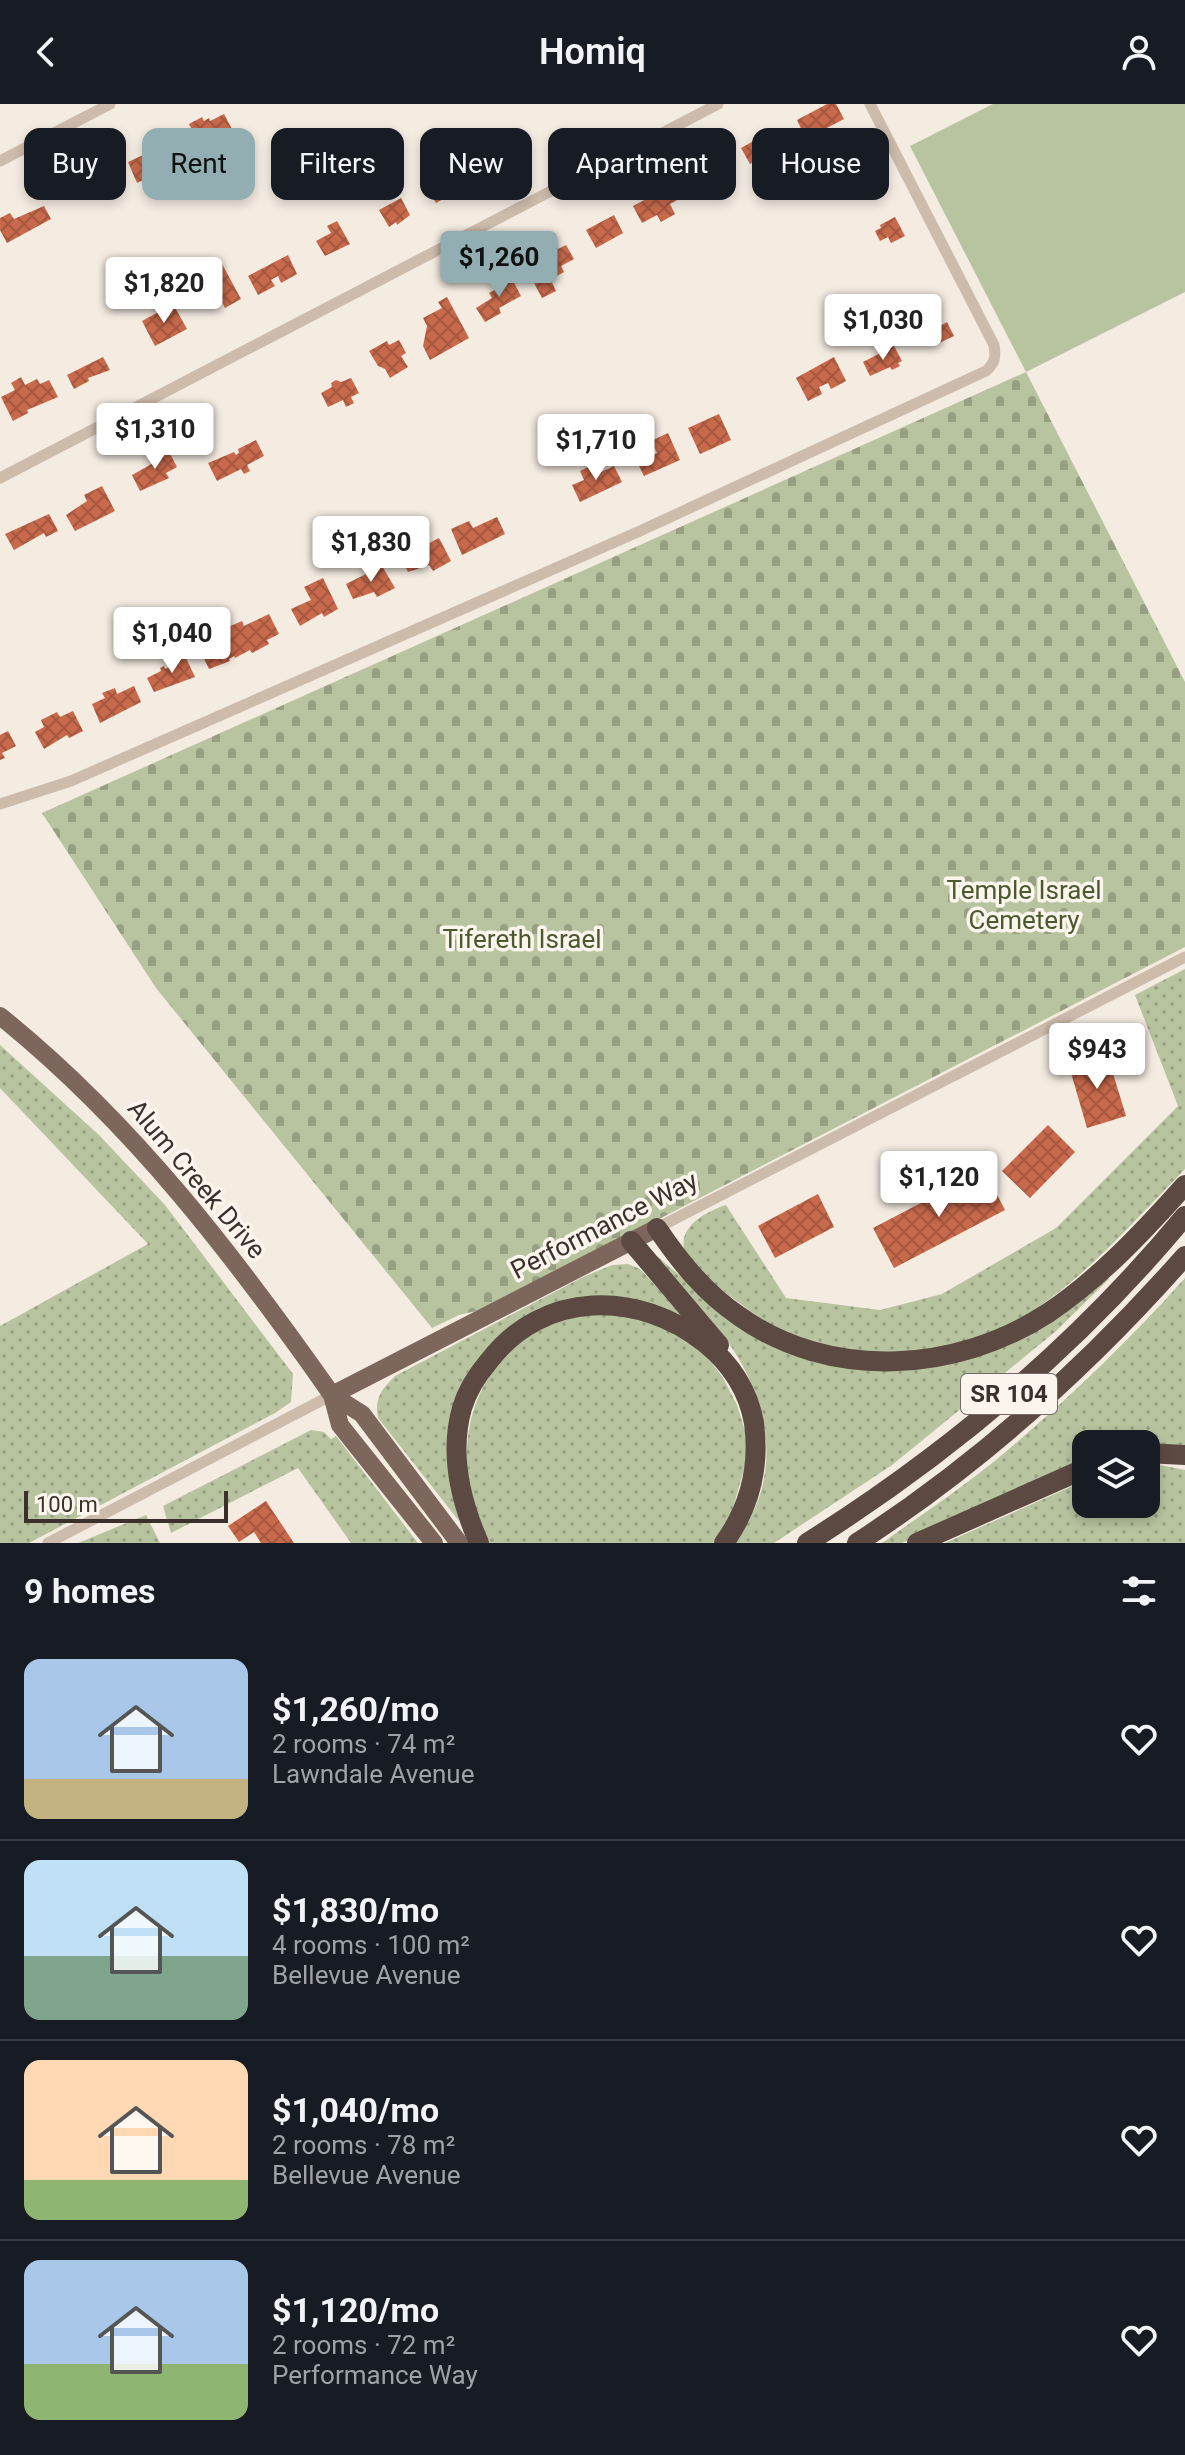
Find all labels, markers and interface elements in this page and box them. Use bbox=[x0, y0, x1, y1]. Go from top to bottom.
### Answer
icon: back bbox=[24, 30, 68, 74]
icon: person bbox=[1117, 30, 1161, 74]
text: Homiq bbox=[539, 31, 646, 73]
chip: Buy bbox=[24, 128, 126, 200]
chip: Rent bbox=[142, 128, 255, 200]
chip: Filters bbox=[271, 128, 404, 200]
chip: New bbox=[420, 128, 532, 200]
chip: Apartment bbox=[548, 128, 736, 200]
chip: House bbox=[752, 128, 889, 200]
pin: $1,260 bbox=[434, 231, 564, 299]
text: $1,260 bbox=[459, 242, 539, 272]
pin: $1,820 bbox=[99, 257, 229, 325]
text: $1,820 bbox=[124, 268, 204, 298]
pin: $1,030 bbox=[818, 294, 948, 362]
text: $1,030 bbox=[843, 305, 923, 335]
pin: $1,310 bbox=[90, 403, 220, 471]
text: $1,310 bbox=[115, 414, 195, 444]
pin: $1,710 bbox=[531, 414, 661, 482]
text: $1,710 bbox=[556, 425, 636, 455]
pin: $1,830 bbox=[306, 516, 436, 584]
text: $1,830 bbox=[331, 527, 411, 557]
pin: $1,040 bbox=[107, 607, 237, 675]
text: $1,040 bbox=[132, 618, 212, 648]
park label: Temple Israel Cemetery bbox=[946, 875, 1102, 935]
park label: Tifereth Israel bbox=[442, 924, 602, 954]
pin: $943 bbox=[1050, 1023, 1144, 1091]
text: $943 bbox=[1067, 1034, 1127, 1064]
street label: Alum Creek Drive bbox=[122, 1094, 272, 1264]
pin: $1,120 bbox=[874, 1151, 1004, 1219]
text: $1,120 bbox=[899, 1162, 979, 1192]
street label: Performance Way bbox=[506, 1165, 702, 1285]
road number: SR 104 bbox=[961, 1374, 1057, 1414]
map controls bbox=[1072, 1430, 1160, 1518]
button: layers bbox=[1072, 1430, 1160, 1518]
scale bar bbox=[24, 1487, 228, 1523]
text: 100 m bbox=[36, 1492, 98, 1517]
icon: filters bbox=[1117, 1569, 1161, 1613]
text: 9 homes bbox=[24, 1571, 155, 1611]
text: $1,260/mo bbox=[272, 1689, 439, 1729]
icon: home bbox=[88, 1691, 184, 1787]
icon: heart bbox=[1117, 1717, 1161, 1761]
text: 2 rooms · 74 m² bbox=[272, 1729, 455, 1759]
text: Lawndale Avenue bbox=[272, 1759, 474, 1789]
text: $1,830/mo bbox=[272, 1890, 439, 1930]
icon: home bbox=[88, 1892, 184, 1988]
icon: heart bbox=[1117, 1918, 1161, 1962]
text: 4 rooms · 100 m² bbox=[272, 1930, 470, 1960]
text: Bellevue Avenue bbox=[272, 1960, 460, 1990]
text: $1,040/mo bbox=[272, 2090, 439, 2130]
icon: home bbox=[88, 2092, 184, 2188]
icon: heart bbox=[1117, 2118, 1161, 2162]
text: 2 rooms · 78 m² bbox=[272, 2130, 455, 2160]
text: Bellevue Avenue bbox=[272, 2160, 460, 2190]
text: $1,120/mo bbox=[272, 2290, 439, 2330]
icon: home bbox=[88, 2292, 184, 2388]
icon: heart bbox=[1117, 2318, 1161, 2362]
text: 2 rooms · 72 m² bbox=[272, 2330, 455, 2360]
text: Performance Way bbox=[272, 2360, 478, 2390]

